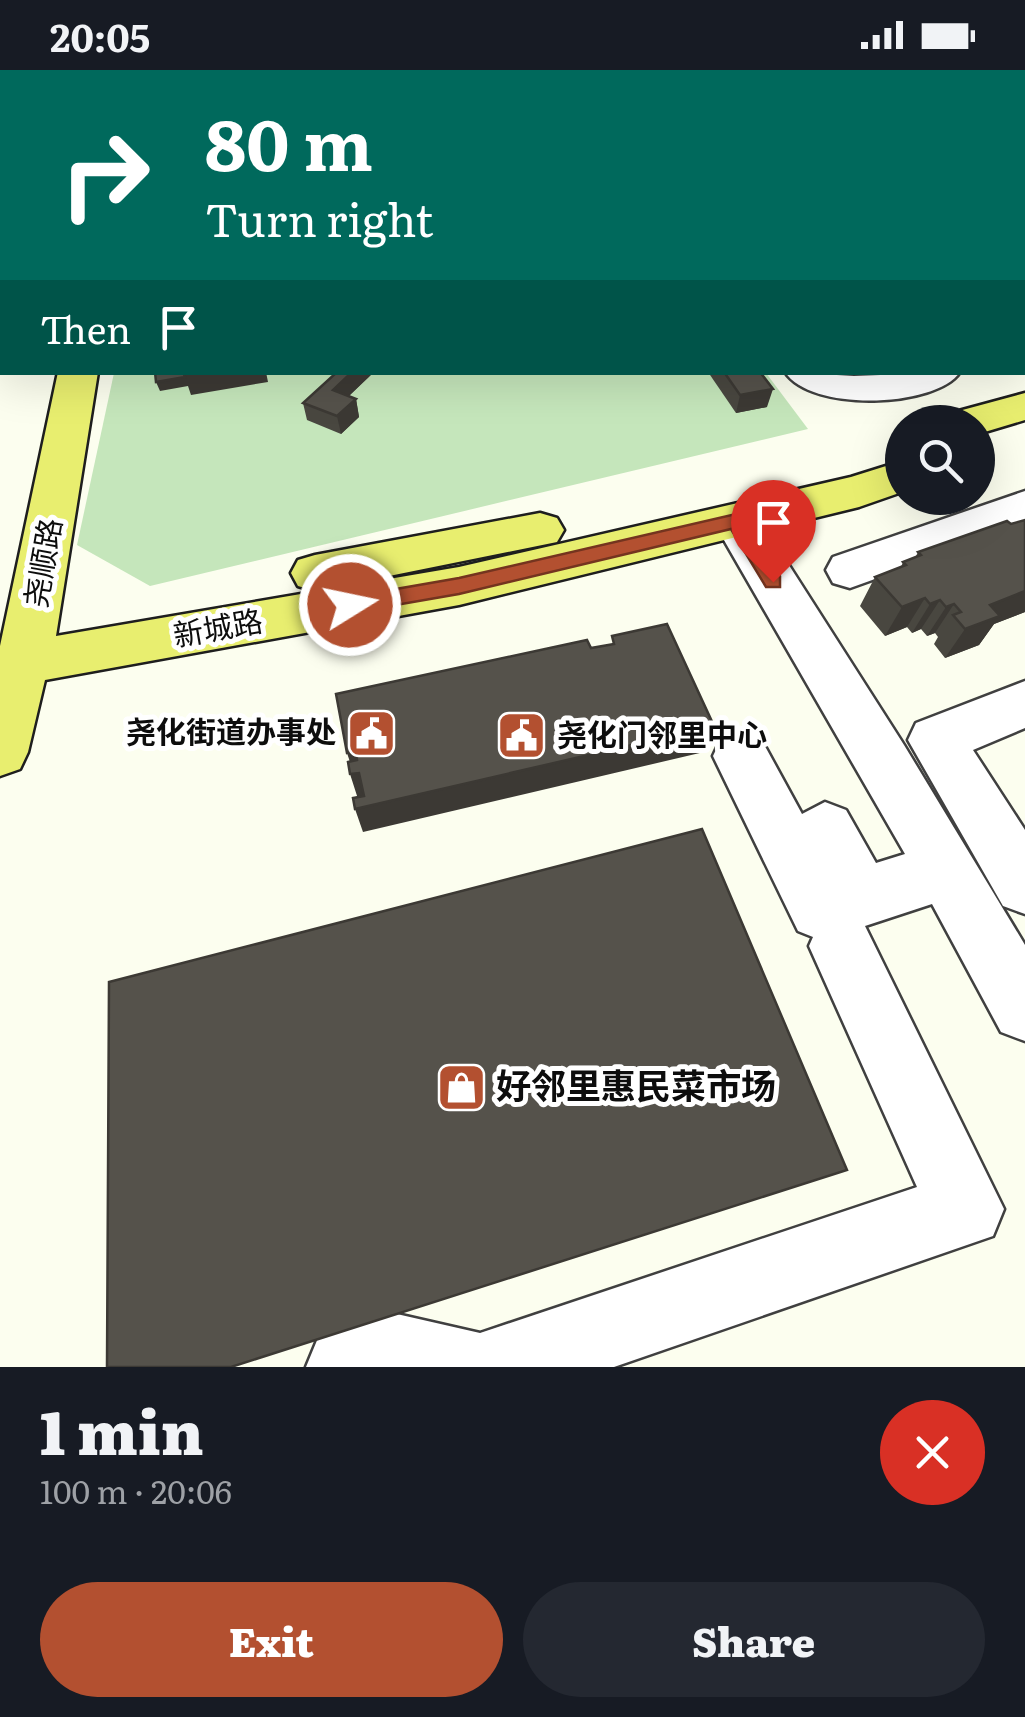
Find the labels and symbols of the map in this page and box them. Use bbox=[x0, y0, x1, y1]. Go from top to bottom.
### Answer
pin bbox=[731, 480, 816, 583]
street label: 尧顺路 bbox=[12, 514, 71, 611]
position arrow bbox=[298, 553, 402, 657]
street label: 新城路 bbox=[169, 597, 266, 656]
public building icon: 尧化街道办事处 bbox=[345, 707, 397, 759]
place label: 尧化街道办事处 bbox=[126, 708, 336, 752]
public building icon: 尧化门邻里中心 bbox=[496, 710, 548, 762]
place label: 尧化门邻里中心 bbox=[557, 711, 767, 755]
place label: 好邻里惠民菜市场 bbox=[496, 1058, 776, 1110]
shop icon: 好邻里惠民菜市场 bbox=[435, 1061, 487, 1113]

